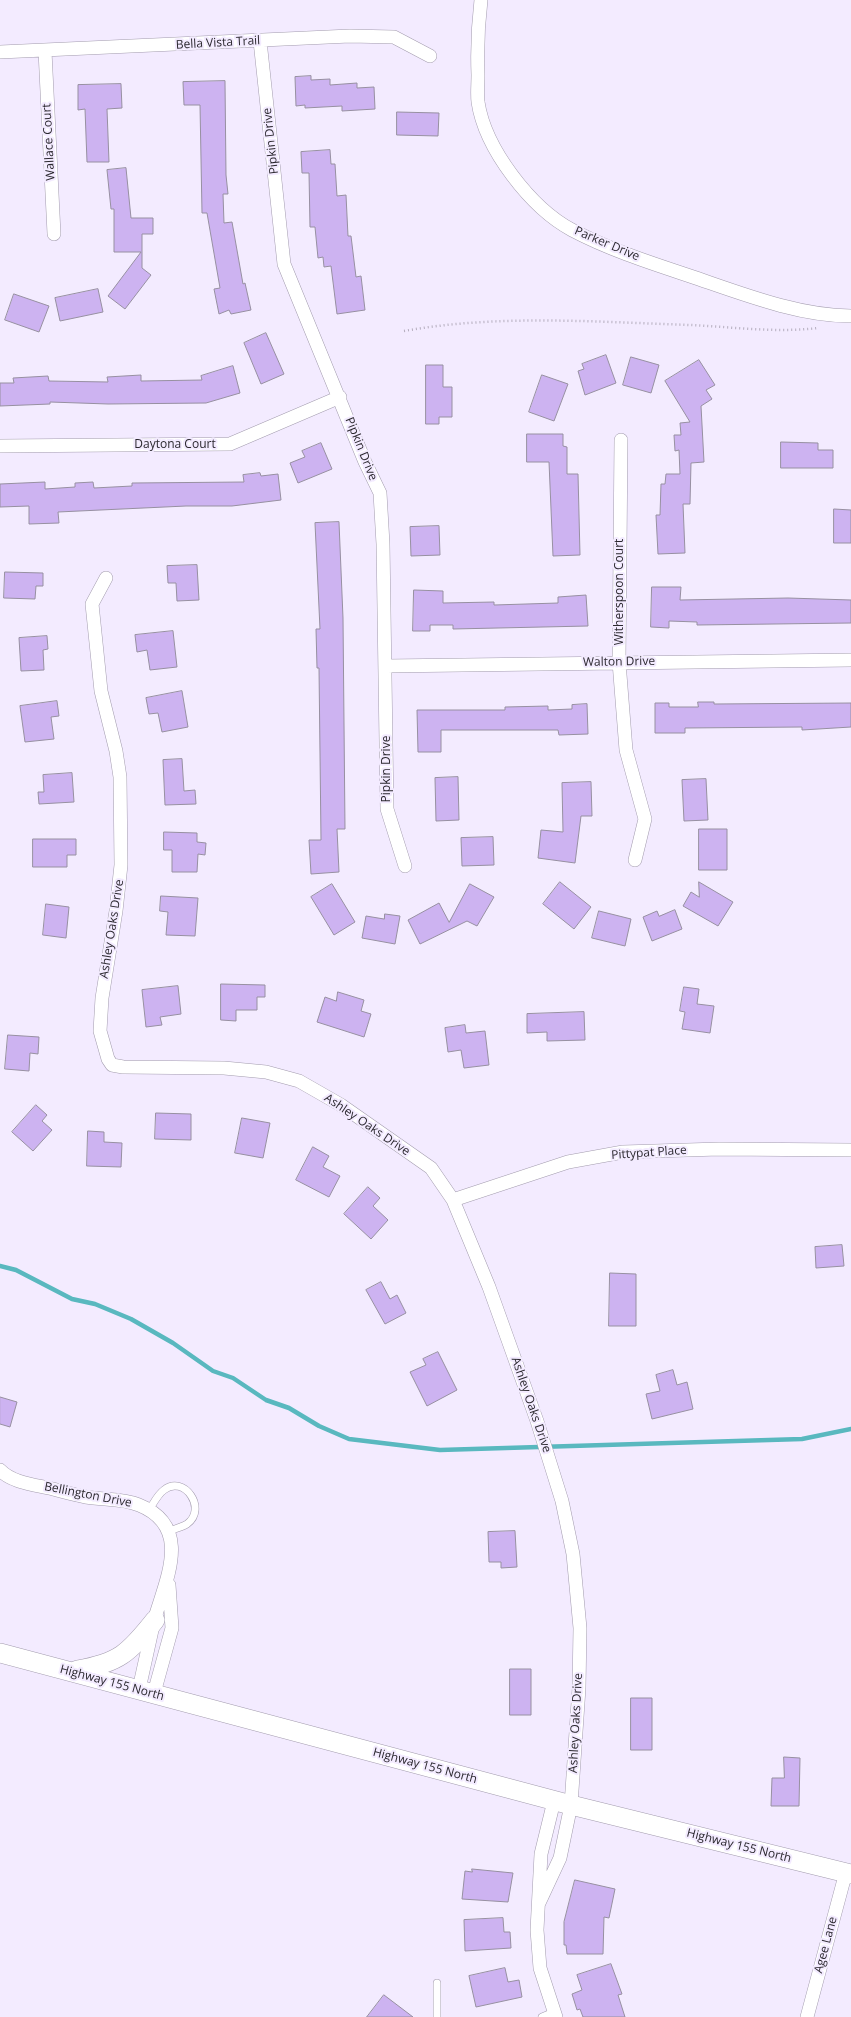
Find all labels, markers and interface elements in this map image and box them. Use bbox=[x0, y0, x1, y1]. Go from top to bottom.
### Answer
street label: Bella Vista Trail bbox=[175, 34, 261, 52]
street label: Wallace Court bbox=[40, 103, 58, 181]
street label: Pipkin Drive bbox=[260, 107, 282, 175]
street label: Parker Drive bbox=[572, 224, 642, 264]
street label: Pipkin Drive bbox=[342, 415, 380, 483]
street label: Daytona Court bbox=[134, 438, 216, 452]
street label: Witherspoon Court bbox=[613, 539, 627, 645]
street label: Walton Drive bbox=[583, 654, 655, 670]
street label: Pipkin Drive bbox=[380, 736, 394, 802]
street label: Ashley Oaks Drive bbox=[97, 878, 127, 980]
street label: Ashley Oaks Drive bbox=[321, 1091, 413, 1159]
street label: Pittypat Place bbox=[611, 1143, 687, 1163]
street label: Ashley Oaks Drive bbox=[508, 1355, 554, 1455]
street label: Bellington Drive bbox=[43, 1479, 133, 1511]
street label: Highway 155 North bbox=[58, 1662, 166, 1704]
street label: Ashley Oaks Drive bbox=[566, 1673, 586, 1773]
street label: Highway 155 North bbox=[371, 1745, 479, 1787]
street label: Highway 155 North bbox=[685, 1826, 793, 1866]
street label: Agee Lane bbox=[812, 1915, 840, 1975]

